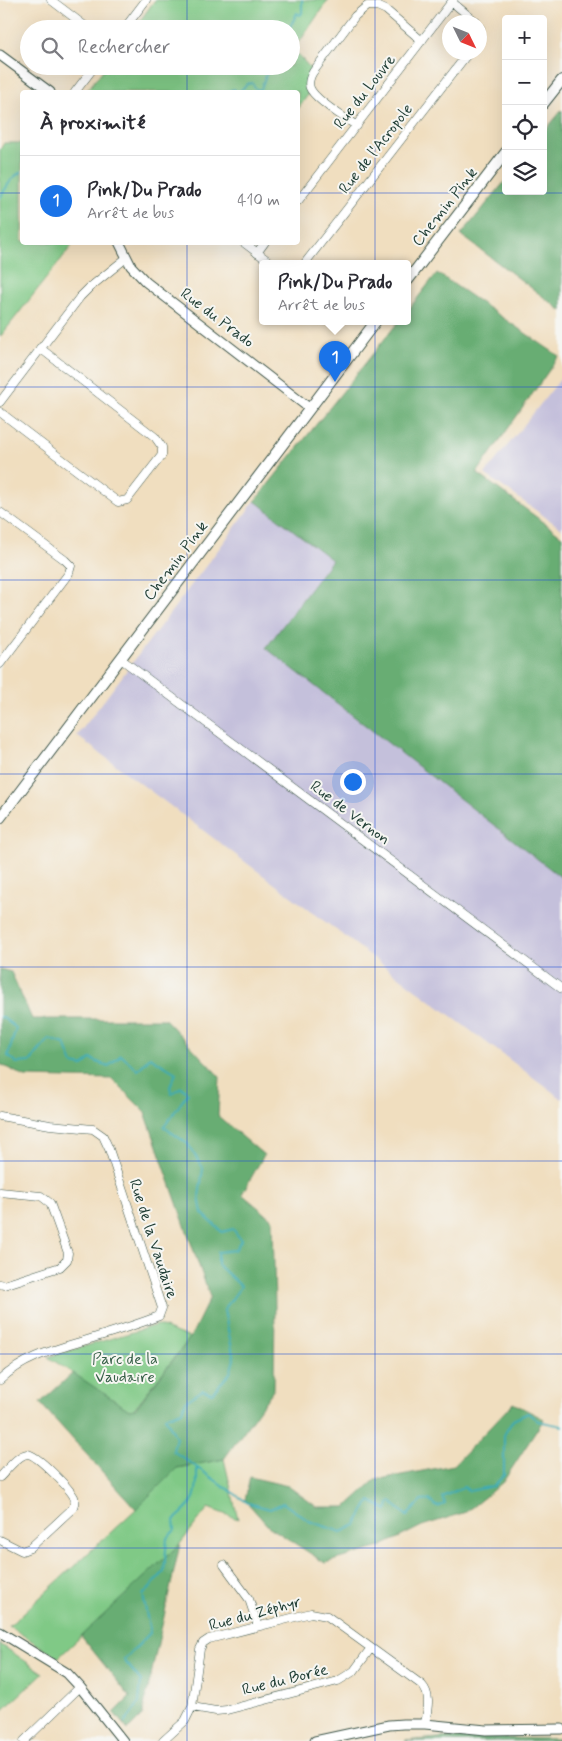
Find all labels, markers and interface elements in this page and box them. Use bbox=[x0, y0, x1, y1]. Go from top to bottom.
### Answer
north arrow bbox=[442, 15, 487, 60]
map controls bbox=[502, 15, 547, 195]
button: + bbox=[502, 15, 547, 60]
search box bbox=[20, 20, 300, 75]
icon: search bbox=[38, 34, 66, 62]
text: Rechercher bbox=[78, 35, 170, 60]
street label: Rue du Louvre bbox=[329, 50, 401, 134]
button: − bbox=[502, 60, 547, 105]
street label: Rue de l'Acropole bbox=[334, 99, 418, 199]
button: locate bbox=[502, 105, 547, 150]
text: À proximité bbox=[40, 109, 146, 137]
button: layers bbox=[502, 150, 547, 195]
street label: Chemin Pink bbox=[408, 163, 482, 251]
text: Pink/Du Prado bbox=[87, 178, 202, 203]
text: 1 bbox=[52, 190, 60, 211]
text: 410 m bbox=[237, 190, 280, 211]
text: Arrêt de bus bbox=[87, 203, 174, 224]
popup bbox=[259, 260, 411, 325]
text: Pink/Du Prado bbox=[278, 270, 392, 295]
street label: Rue du Prado bbox=[176, 283, 258, 353]
text: Arrêt de bus bbox=[278, 295, 365, 316]
pin: 1 bbox=[319, 341, 351, 382]
street label: Chemin Pink bbox=[139, 517, 213, 605]
your location bbox=[340, 769, 366, 795]
street label: Rue de Vernon bbox=[306, 776, 394, 850]
street label: Rue de la Vaudaire bbox=[124, 1176, 182, 1302]
park label: Parc de la Vaudaire bbox=[92, 1349, 158, 1388]
street label: Rue du Zéphyr bbox=[207, 1592, 304, 1636]
street label: Rue du Borée bbox=[240, 1659, 330, 1701]

